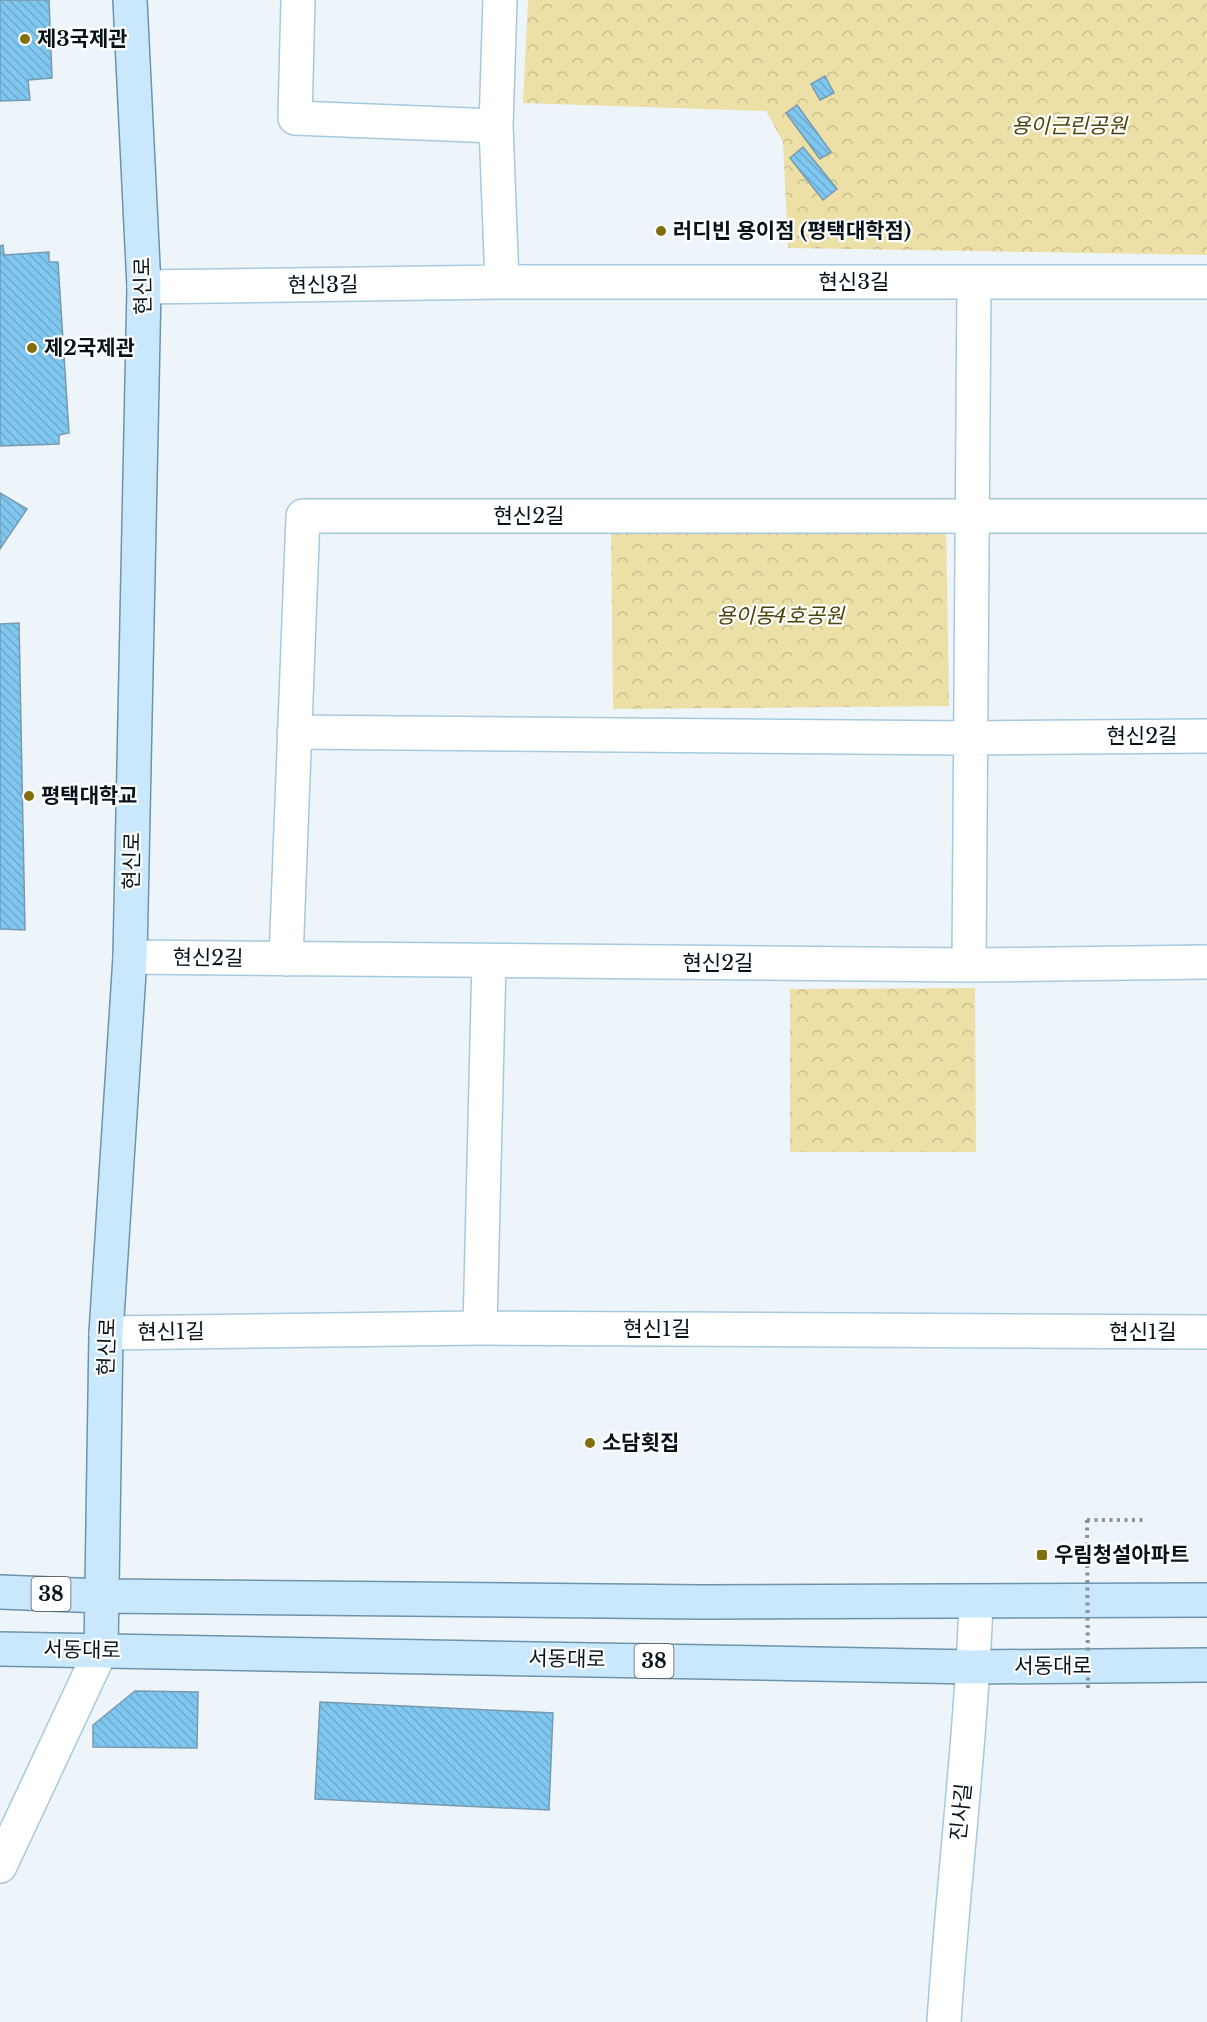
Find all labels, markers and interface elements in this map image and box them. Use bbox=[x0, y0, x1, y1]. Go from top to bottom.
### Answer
place label: 제3국제관 bbox=[37, 26, 128, 52]
marker: 제3국제관 bbox=[18, 32, 32, 46]
park label: 용이근린공원 bbox=[1011, 113, 1129, 139]
place label: 러디빈 용이점 (평택대학점) bbox=[673, 218, 911, 244]
marker: 러디빈 용이점 (평택대학점) bbox=[654, 224, 668, 238]
street label: 현신로 bbox=[129, 257, 157, 315]
street label: 현신3길 bbox=[819, 269, 889, 295]
street label: 현신3길 bbox=[287, 271, 359, 299]
place label: 제2국제관 bbox=[44, 335, 135, 361]
marker: 제2국제관 bbox=[25, 341, 39, 355]
street label: 현신2길 bbox=[494, 503, 564, 529]
park label: 용이동4호공원 bbox=[716, 603, 846, 629]
street label: 현신2길 bbox=[1107, 723, 1177, 749]
place label: 평택대학교 bbox=[41, 783, 138, 809]
marker: 평택대학교 bbox=[22, 789, 36, 803]
street label: 현신로 bbox=[118, 832, 146, 890]
street label: 현신2길 bbox=[172, 944, 244, 972]
street label: 현신2길 bbox=[683, 950, 753, 976]
street label: 현신1길 bbox=[623, 1316, 691, 1342]
street label: 현신로 bbox=[93, 1318, 121, 1376]
street label: 현신1길 bbox=[137, 1318, 205, 1346]
street label: 현신1길 bbox=[1109, 1319, 1177, 1345]
place label: 소담횟집 bbox=[602, 1430, 679, 1456]
marker: 소담횟집 bbox=[583, 1436, 597, 1450]
place label: 우림청설아파트 bbox=[1054, 1542, 1189, 1568]
marker: 우림청설아파트 bbox=[1035, 1548, 1049, 1562]
road number: 38 bbox=[32, 1577, 70, 1611]
street label: 서동대로 bbox=[43, 1636, 121, 1664]
road number: 38 bbox=[634, 1644, 674, 1678]
street label: 서동대로 bbox=[528, 1645, 606, 1673]
street label: 서동대로 bbox=[1014, 1653, 1092, 1679]
street label: 진사길 bbox=[945, 1782, 977, 1842]

